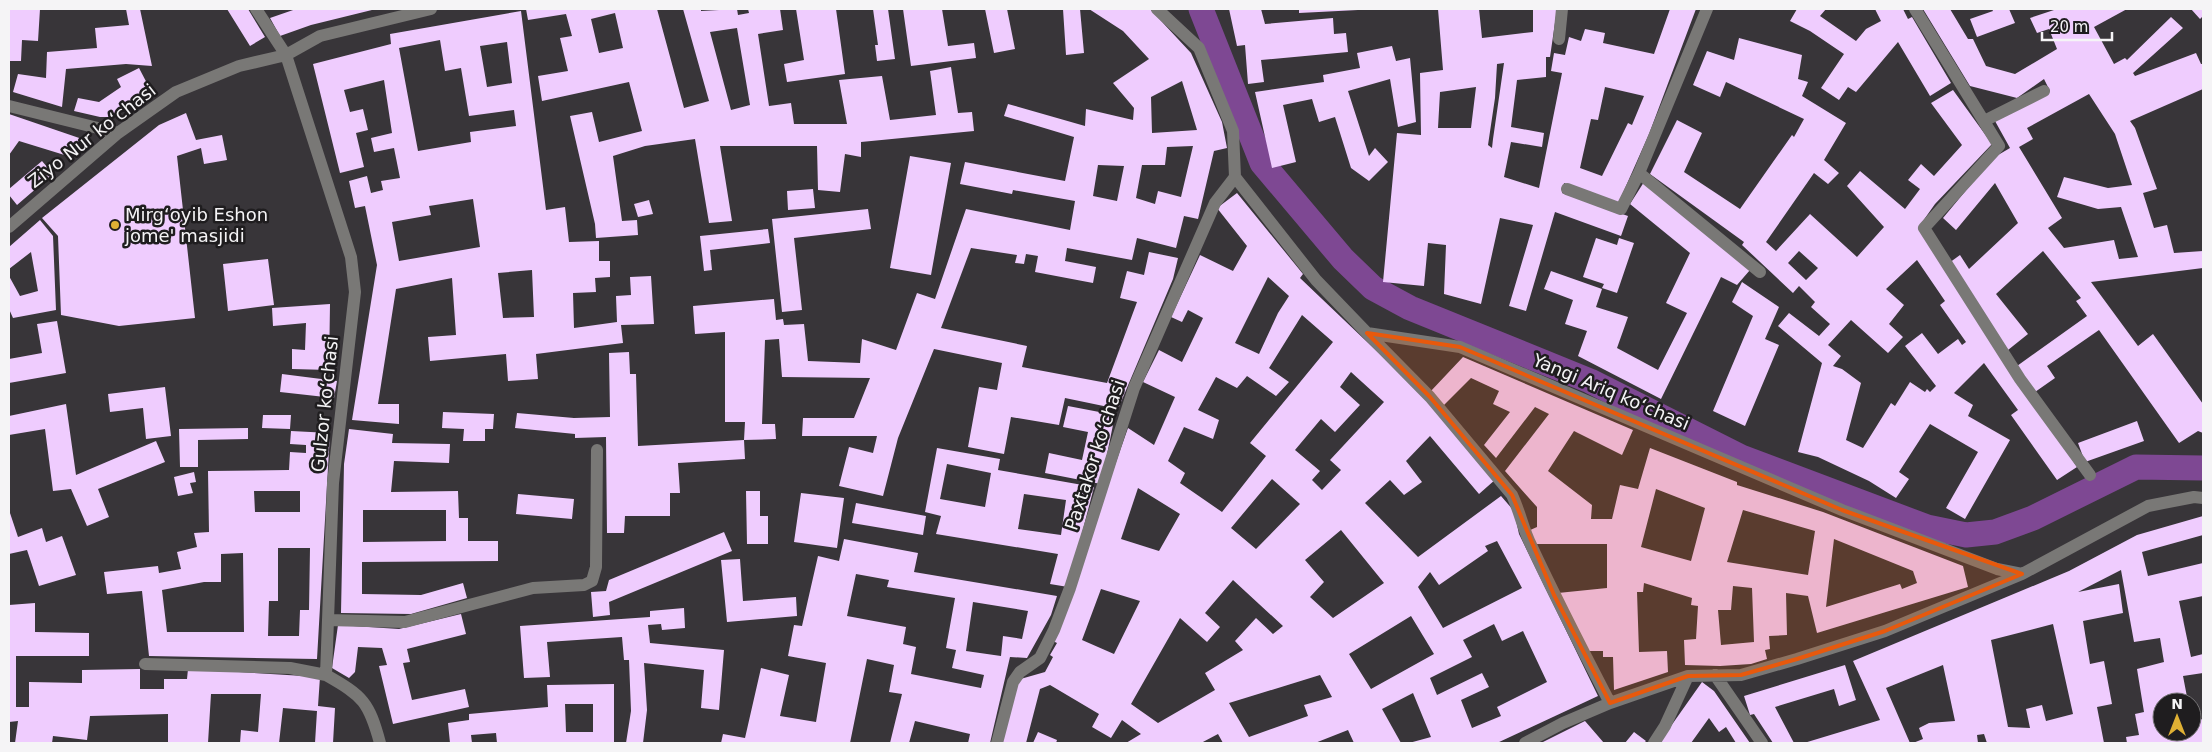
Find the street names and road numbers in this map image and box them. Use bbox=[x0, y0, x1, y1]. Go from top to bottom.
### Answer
street label: Ziyo Nur koʻchasi bbox=[24, 79, 160, 192]
street label: Gulzor koʻchasi bbox=[307, 335, 342, 473]
street label: Yangi Ariq koʻchasi bbox=[1529, 349, 1693, 434]
street label: Paxtakor koʻchasi bbox=[1060, 377, 1129, 533]

